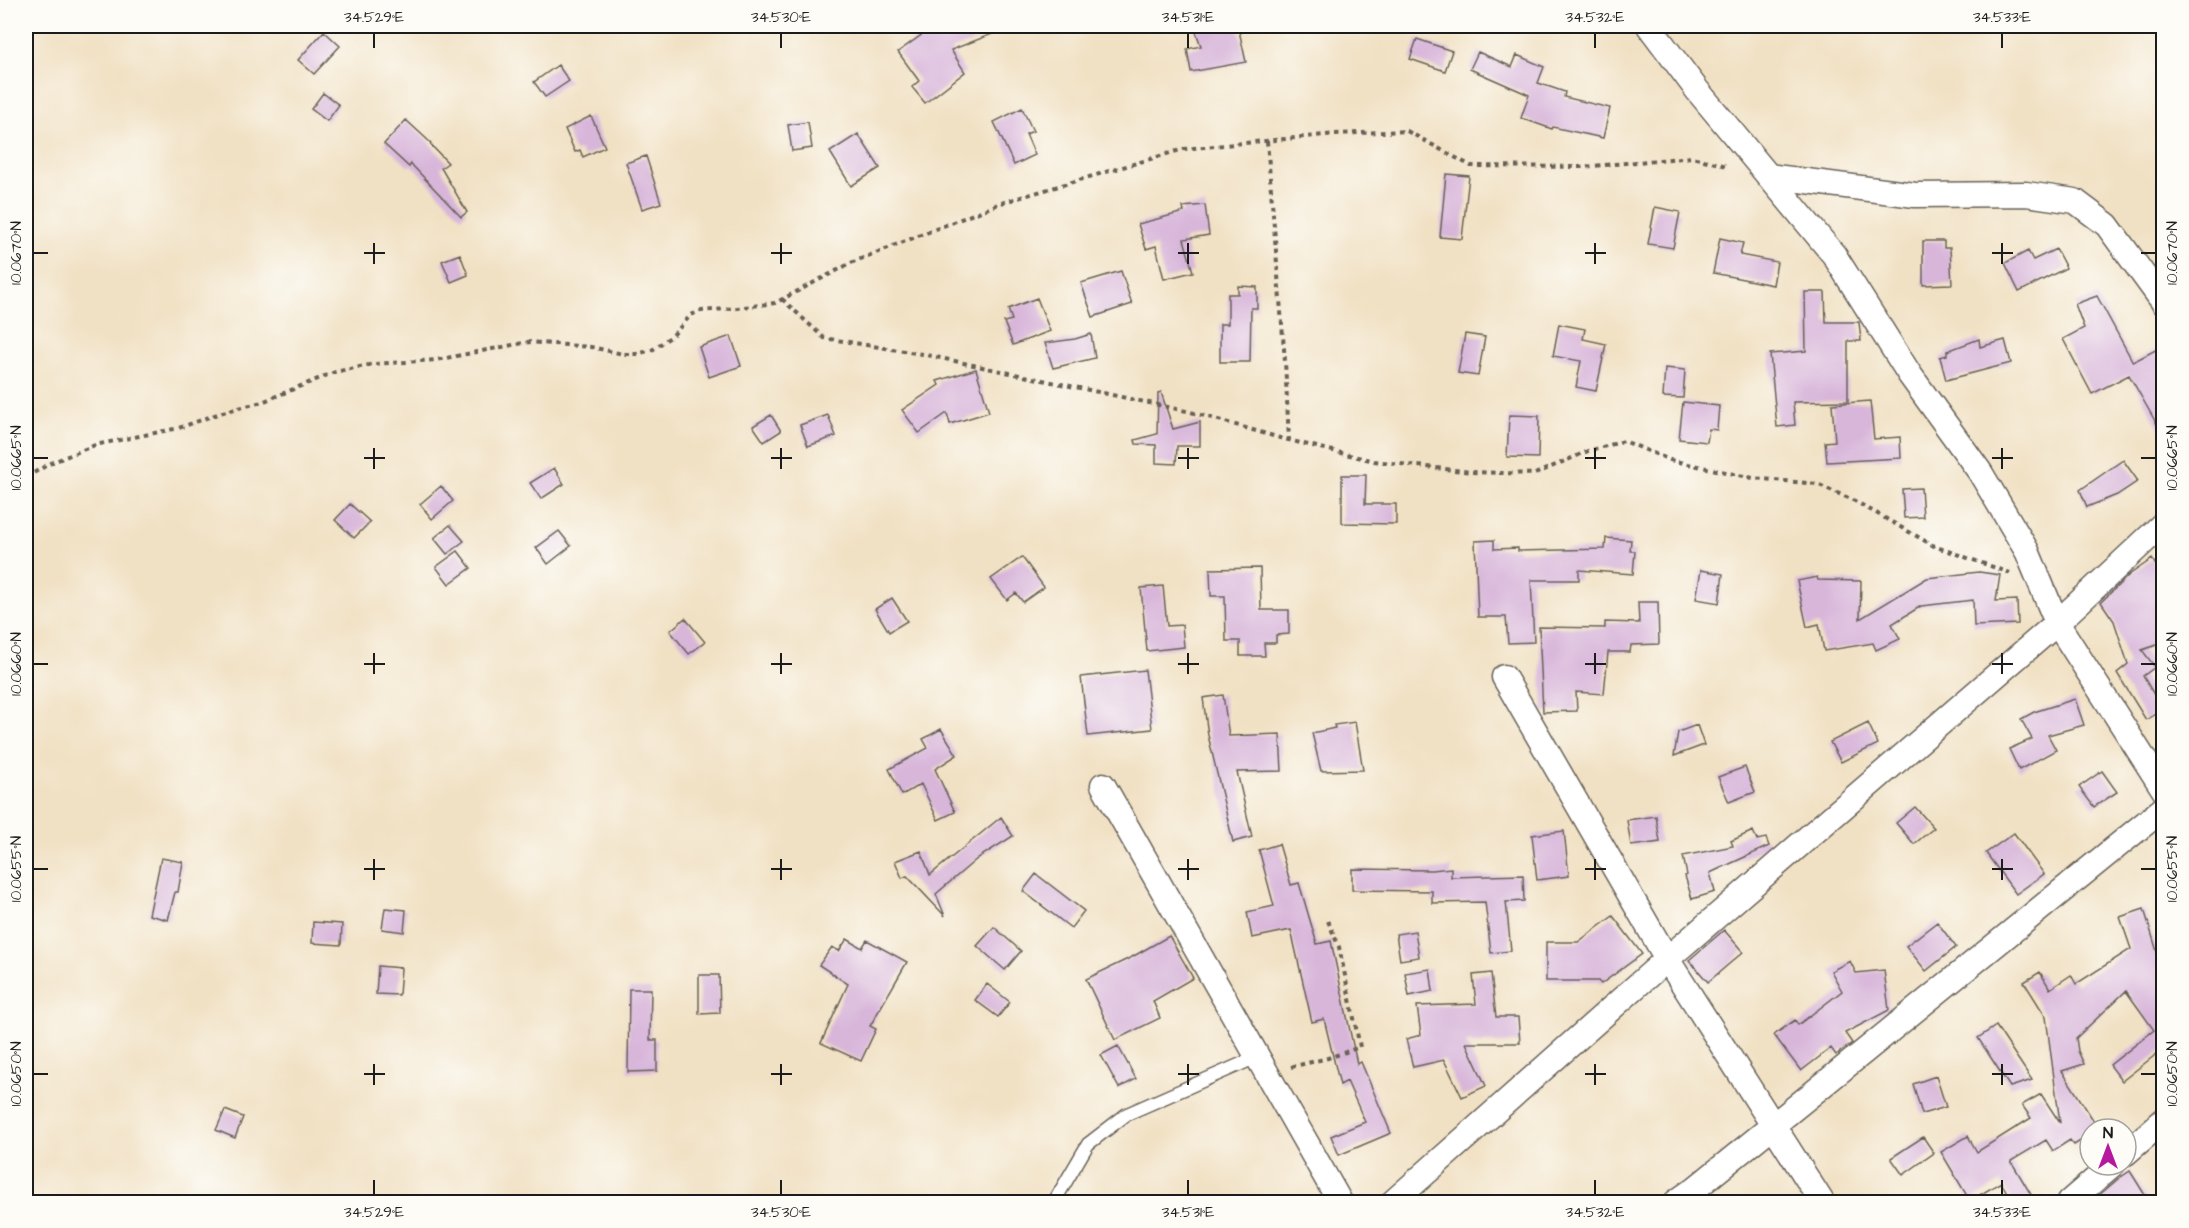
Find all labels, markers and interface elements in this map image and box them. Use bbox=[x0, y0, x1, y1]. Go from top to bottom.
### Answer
text: 34.529°E bbox=[344, 7, 404, 28]
text: 34.530°E bbox=[751, 7, 811, 28]
text: 34.531°E bbox=[1162, 7, 1214, 28]
text: 34.532°E bbox=[1566, 7, 1625, 28]
text: 34.533°E bbox=[1973, 7, 2031, 28]
text: 10.0670°N bbox=[6, 221, 27, 285]
text: 10.0670°N bbox=[2162, 221, 2183, 285]
text: 10.0665°N bbox=[6, 425, 27, 491]
text: 10.0665°N bbox=[2162, 425, 2183, 491]
text: 10.0660°N bbox=[6, 632, 27, 696]
text: 10.0660°N bbox=[2162, 632, 2183, 696]
text: 10.0655°N bbox=[6, 836, 27, 902]
text: 10.0655°N bbox=[2162, 836, 2183, 902]
text: 10.0650°N bbox=[6, 1041, 27, 1107]
text: 10.0650°N bbox=[2162, 1041, 2183, 1107]
north arrow bbox=[2078, 1117, 2138, 1177]
text: N bbox=[2103, 1122, 2113, 1144]
text: 34.529°E bbox=[344, 1202, 404, 1223]
text: 34.530°E bbox=[751, 1202, 811, 1223]
text: 34.531°E bbox=[1162, 1202, 1214, 1223]
text: 34.532°E bbox=[1566, 1202, 1625, 1223]
text: 34.533°E bbox=[1973, 1202, 2031, 1223]

